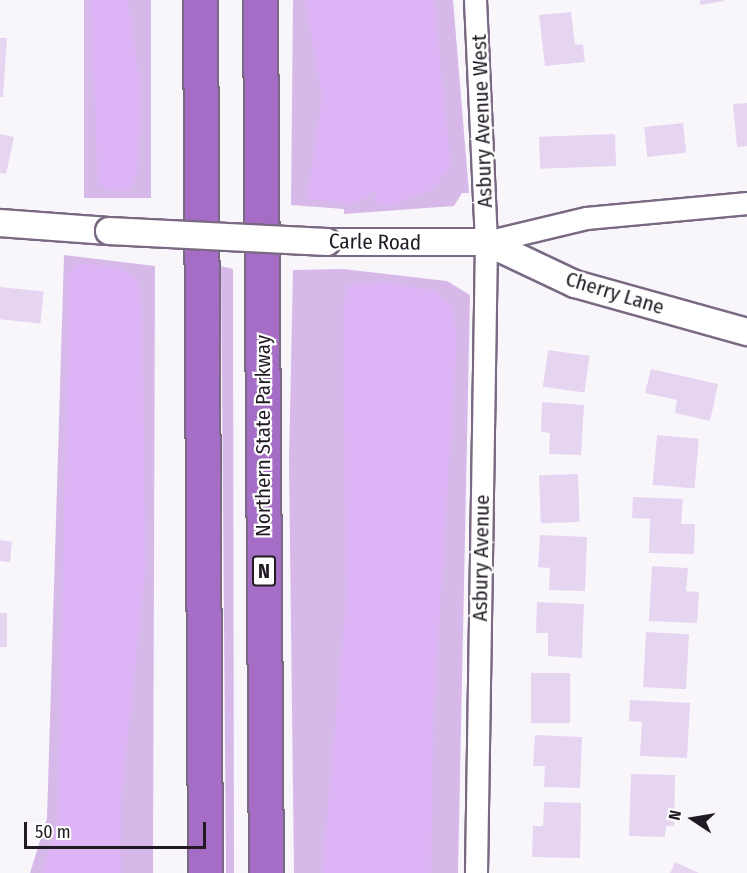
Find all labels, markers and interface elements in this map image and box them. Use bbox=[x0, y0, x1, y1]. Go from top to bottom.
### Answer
street label: Asbury Avenue West bbox=[466, 34, 498, 208]
street label: Carle Road bbox=[329, 229, 421, 255]
street label: Cherry Lane bbox=[563, 266, 667, 320]
street label: Northern State Parkway bbox=[250, 335, 276, 537]
street label: Asbury Avenue bbox=[467, 494, 495, 622]
road number: N bbox=[252, 554, 276, 588]
north arrow bbox=[663, 789, 723, 849]
text: N bbox=[665, 808, 685, 822]
scale bar bbox=[27, 810, 208, 848]
text: 50 m bbox=[35, 821, 71, 843]

